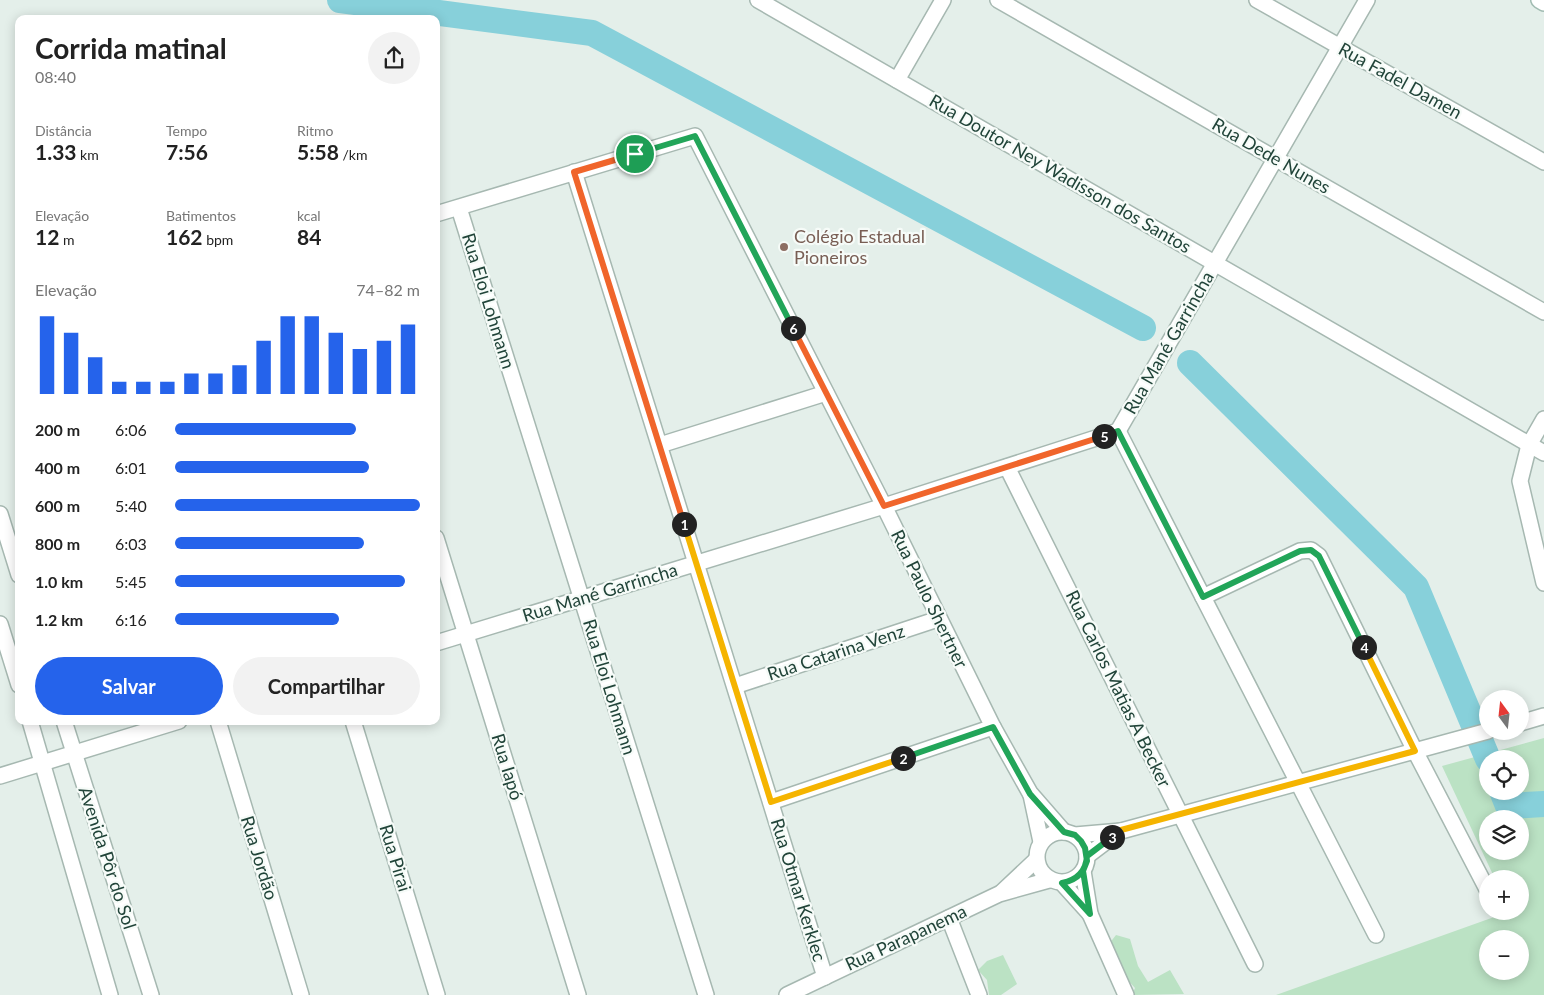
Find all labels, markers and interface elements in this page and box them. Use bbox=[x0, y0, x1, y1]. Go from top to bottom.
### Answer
text: Corrida matinal bbox=[35, 31, 227, 65]
button: share bbox=[368, 32, 420, 84]
street label: Rua Fadel Damen bbox=[1335, 37, 1466, 123]
text: 08:40 bbox=[35, 67, 76, 86]
street label: Rua Doutor Ney Wadisson dos Santos bbox=[926, 89, 1195, 257]
street label: Rua Dede Nunes bbox=[1209, 112, 1335, 198]
text: Distância bbox=[35, 122, 92, 139]
text: Tempo bbox=[166, 122, 207, 139]
text: Ritmo bbox=[297, 122, 334, 139]
pin bbox=[614, 133, 656, 175]
text: 1.33 bbox=[35, 139, 77, 164]
text: 7:56 bbox=[166, 139, 208, 164]
text: 5:58 bbox=[297, 139, 339, 164]
icon: arrive bbox=[621, 140, 649, 168]
text: km bbox=[77, 146, 99, 163]
text: /km bbox=[339, 146, 368, 163]
text: Elevação bbox=[35, 207, 89, 224]
text: Batimentos bbox=[166, 207, 236, 224]
text: kcal bbox=[297, 207, 321, 224]
text: 12 bbox=[35, 224, 59, 249]
text: 162 bbox=[166, 224, 203, 249]
text: 84 bbox=[297, 224, 321, 249]
place label: Colégio Estadual Pioneiros bbox=[794, 225, 925, 268]
street label: Rua Eloi Lohmann bbox=[458, 230, 520, 371]
text: m bbox=[59, 231, 74, 248]
text: bpm bbox=[203, 231, 233, 248]
marker: Colégio Estadual Pioneiros bbox=[778, 241, 790, 253]
street label: Rua Mané Garrincha bbox=[1118, 267, 1218, 418]
text: Elevação bbox=[35, 280, 97, 299]
text: 74–82 m bbox=[356, 280, 420, 299]
pin: 6 bbox=[780, 316, 806, 340]
text: 6 bbox=[789, 320, 798, 337]
text: 200 m bbox=[35, 420, 80, 439]
text: 6:06 bbox=[115, 420, 147, 439]
pin: 5 bbox=[1092, 424, 1116, 448]
text: 5 bbox=[1100, 428, 1109, 445]
text: 400 m bbox=[35, 458, 80, 477]
text: 6:01 bbox=[115, 458, 147, 477]
text: 600 m bbox=[35, 496, 80, 515]
text: 5:40 bbox=[115, 496, 147, 515]
pin: 1 bbox=[672, 512, 696, 536]
text: 1 bbox=[680, 516, 689, 533]
street label: Rua Paulo Shertner bbox=[887, 526, 973, 672]
text: 800 m bbox=[35, 534, 80, 553]
text: 6:03 bbox=[115, 534, 147, 553]
street label: Rua Mané Garrincha bbox=[519, 558, 680, 626]
text: 1.0 km bbox=[35, 572, 83, 591]
text: 5:45 bbox=[115, 572, 147, 591]
street label: Rua Carlos Matias A Becker bbox=[1062, 586, 1176, 791]
text: 1.2 km bbox=[35, 610, 83, 629]
text: 6:16 bbox=[115, 610, 147, 629]
street label: Rua Eloi Lohmann bbox=[579, 616, 641, 757]
street label: Rua Catarina Venz bbox=[764, 619, 907, 685]
pin: 4 bbox=[1352, 634, 1376, 660]
text: 4 bbox=[1360, 639, 1369, 656]
button: Salvar bbox=[35, 657, 223, 715]
button: Compartilhar bbox=[233, 657, 420, 715]
north arrow bbox=[1479, 690, 1529, 740]
map controls bbox=[1479, 690, 1529, 980]
street label: Rua Iapó bbox=[487, 731, 528, 803]
pin: 2 bbox=[890, 746, 916, 770]
text: 2 bbox=[899, 750, 908, 767]
button: locate bbox=[1479, 750, 1529, 800]
street label: Avenida Pôr do Sol bbox=[75, 784, 141, 932]
button: layers bbox=[1479, 810, 1529, 860]
street label: Rua Jordão bbox=[237, 813, 283, 902]
street label: Rua Otmar Kerklec bbox=[767, 815, 831, 964]
street label: Rua Pirai bbox=[375, 821, 417, 894]
pin: 3 bbox=[1100, 824, 1124, 850]
text: 3 bbox=[1108, 829, 1117, 846]
button: + bbox=[1479, 870, 1529, 920]
street label: Rua Parapanema bbox=[841, 899, 970, 975]
button: − bbox=[1479, 930, 1529, 980]

